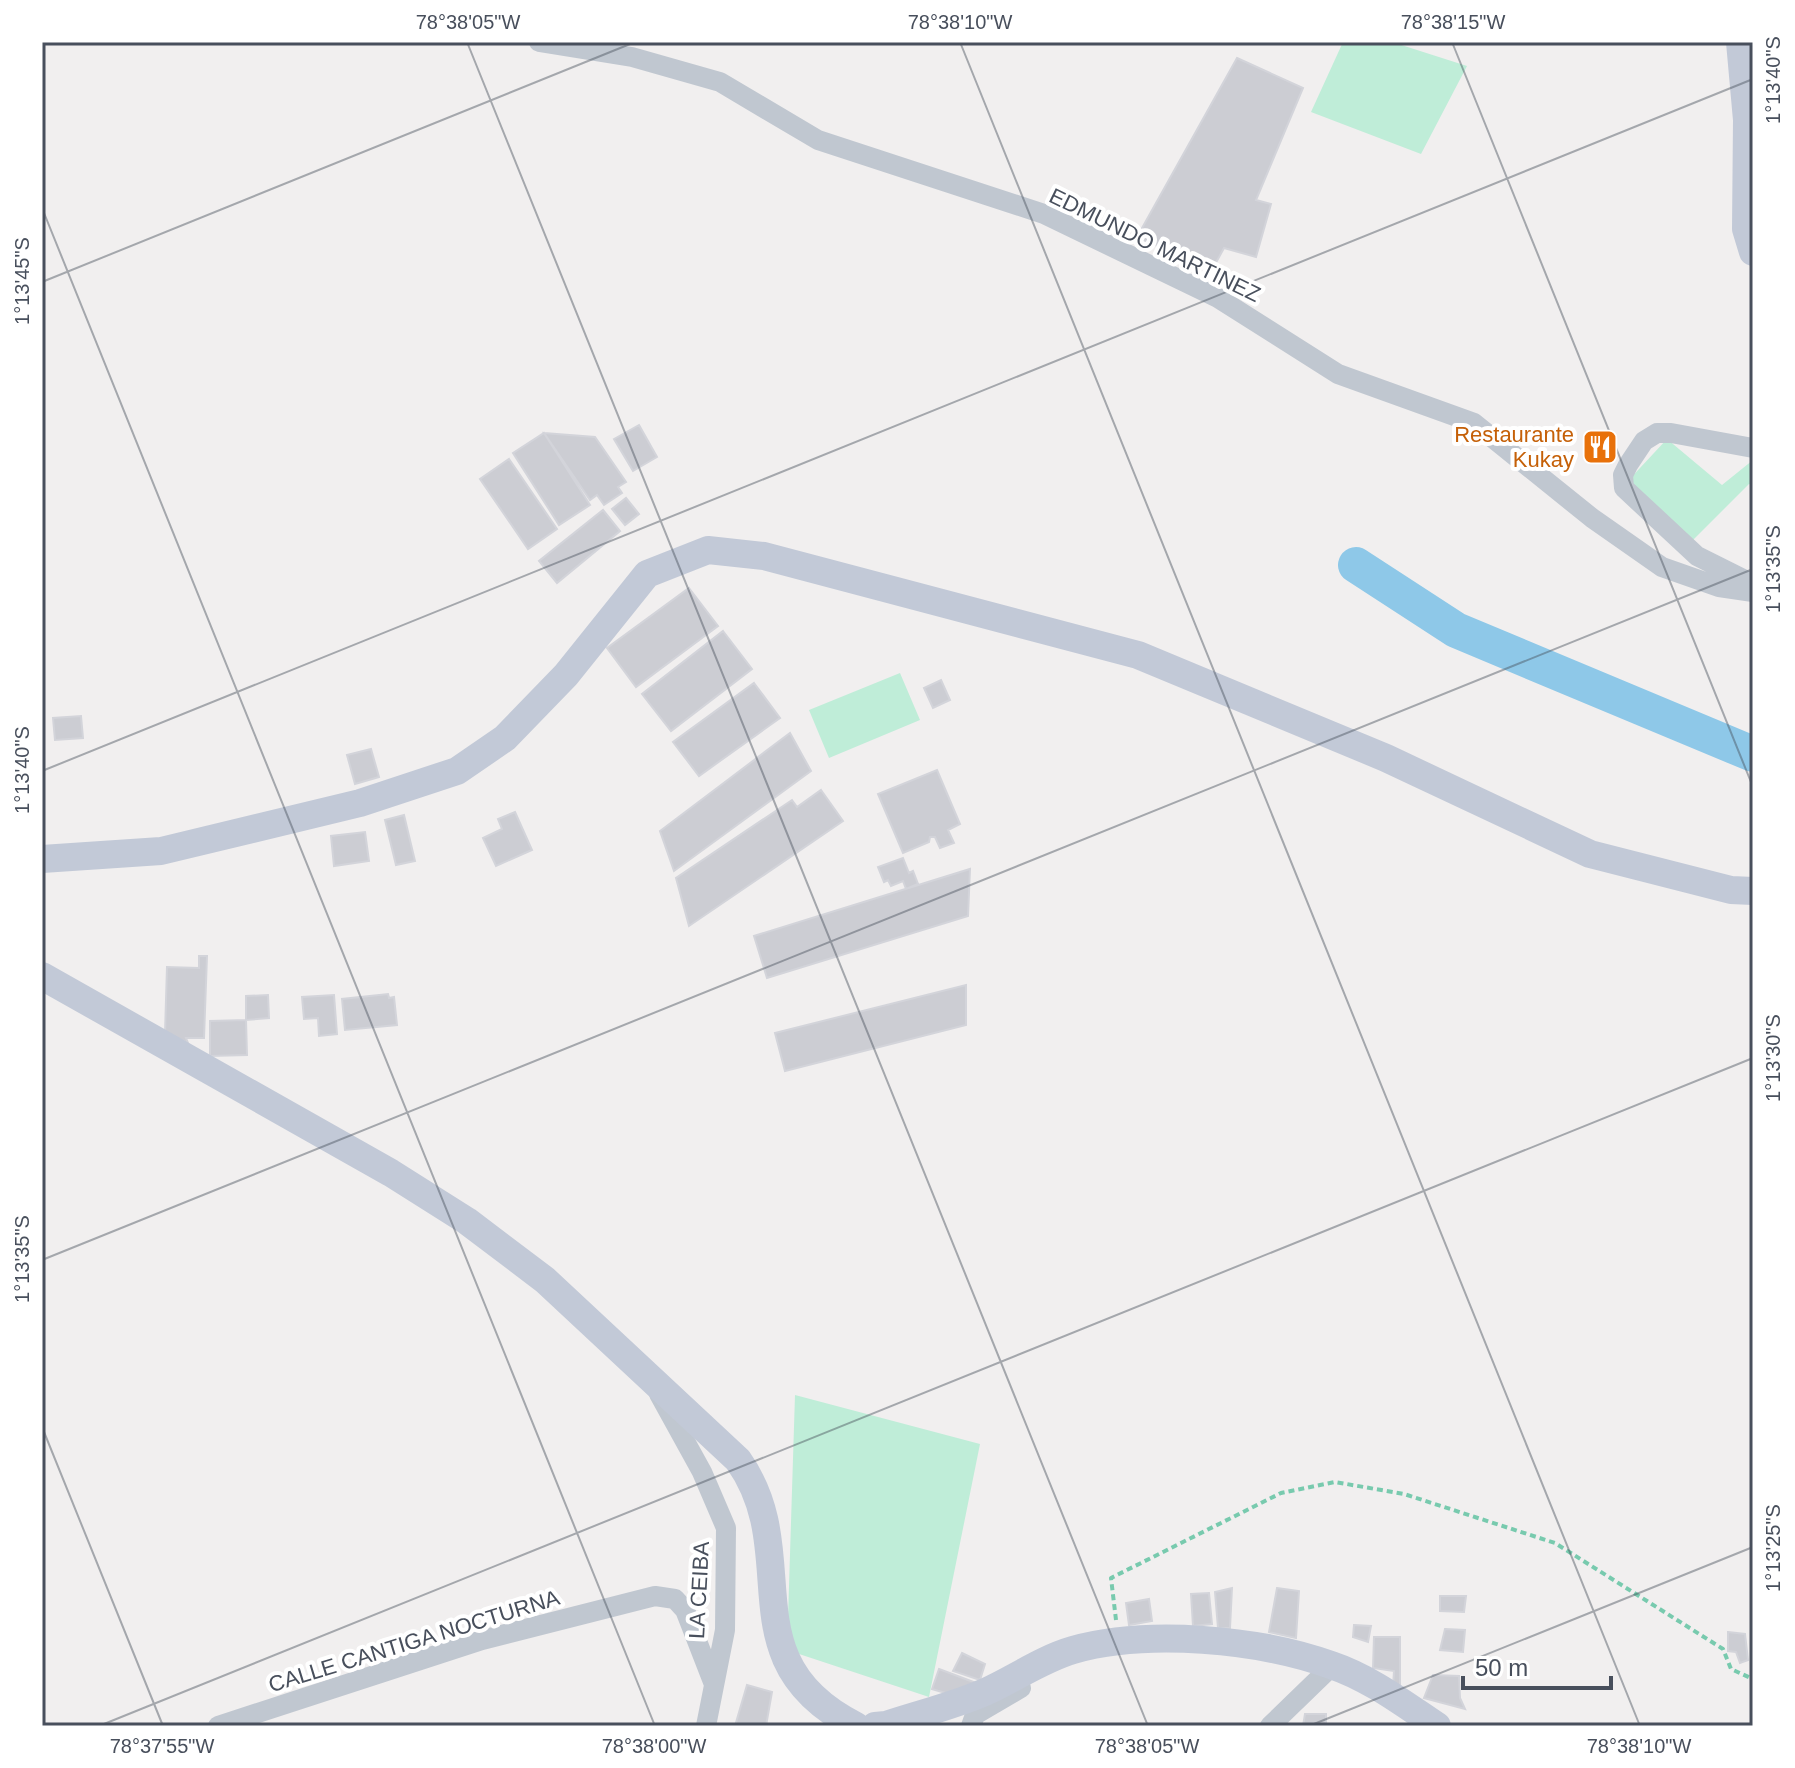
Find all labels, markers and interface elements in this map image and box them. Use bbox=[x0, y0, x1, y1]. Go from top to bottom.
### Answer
text: 78°38'05"W bbox=[416, 11, 520, 33]
text: 78°38'10"W bbox=[908, 11, 1012, 33]
text: 78°38'15"W bbox=[1401, 11, 1505, 33]
text: 1°13'40"S bbox=[1762, 36, 1784, 124]
street label: EDMUNDO MARTINEZ bbox=[1045, 183, 1265, 307]
text: 1°13'45"S bbox=[11, 237, 33, 325]
place label: Restaurante Kukay bbox=[1454, 422, 1574, 472]
restaurant icon: Restaurante Kukay bbox=[1581, 428, 1619, 466]
text: 1°13'35"S bbox=[1762, 525, 1784, 613]
text: 1°13'40"S bbox=[11, 726, 33, 814]
text: 1°13'30"S bbox=[1762, 1014, 1784, 1102]
text: 1°13'35"S bbox=[11, 1215, 33, 1303]
text: 1°13'25"S bbox=[1762, 1504, 1784, 1592]
street label: LA CEIBA bbox=[684, 1540, 714, 1640]
street label: CALLE CANTIGA NOCTURNA bbox=[265, 1585, 563, 1697]
scale bar bbox=[1463, 1640, 1611, 1690]
text: 50 m bbox=[1475, 1654, 1528, 1681]
text: 78°37'55"W bbox=[110, 1735, 214, 1757]
text: 78°38'00"W bbox=[602, 1735, 706, 1757]
text: 78°38'05"W bbox=[1095, 1735, 1199, 1757]
text: 78°38'10"W bbox=[1587, 1735, 1691, 1757]

